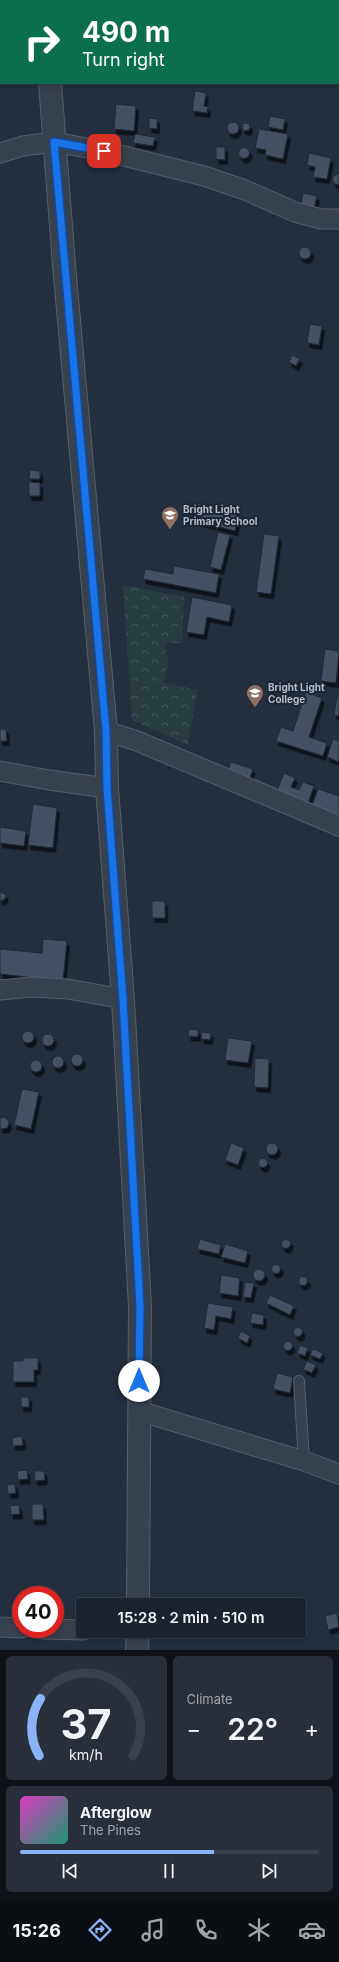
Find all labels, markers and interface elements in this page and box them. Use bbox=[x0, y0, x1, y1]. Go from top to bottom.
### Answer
text: 490 m bbox=[82, 15, 170, 49]
icon: right bbox=[16, 16, 68, 68]
text: Turn right bbox=[82, 49, 165, 70]
pin bbox=[87, 134, 121, 168]
icon: arrive bbox=[93, 140, 115, 162]
place label: Bright Light Primary School bbox=[183, 503, 258, 528]
school or university icon: Bright Light Primary School bbox=[160, 505, 180, 530]
place label: Bright Light College bbox=[268, 681, 325, 706]
school or university icon: Bright Light College bbox=[245, 683, 265, 708]
position arrow bbox=[118, 1360, 160, 1402]
speed limit sign: 40 bbox=[12, 1586, 64, 1638]
text: 15:28 · 2 min · 510 m bbox=[118, 1608, 264, 1627]
text: Climate bbox=[187, 1691, 233, 1707]
text: 37 bbox=[61, 1699, 112, 1749]
text: 22° bbox=[227, 1711, 278, 1747]
text: − bbox=[187, 1716, 201, 1742]
text: + bbox=[304, 1716, 319, 1742]
text: km/h bbox=[69, 1746, 103, 1763]
text: Afterglow bbox=[80, 1803, 152, 1822]
text: The Pines bbox=[80, 1822, 141, 1838]
icon: previous bbox=[59, 1860, 81, 1882]
icon: pause bbox=[158, 1860, 180, 1882]
icon: next bbox=[258, 1860, 280, 1882]
icon: directions bbox=[86, 1916, 114, 1944]
icon: music bbox=[139, 1916, 167, 1944]
icon: phone bbox=[192, 1916, 220, 1944]
icon: climate bbox=[245, 1916, 273, 1944]
icon: car bbox=[298, 1916, 326, 1944]
text: 15:26 bbox=[13, 1920, 61, 1941]

